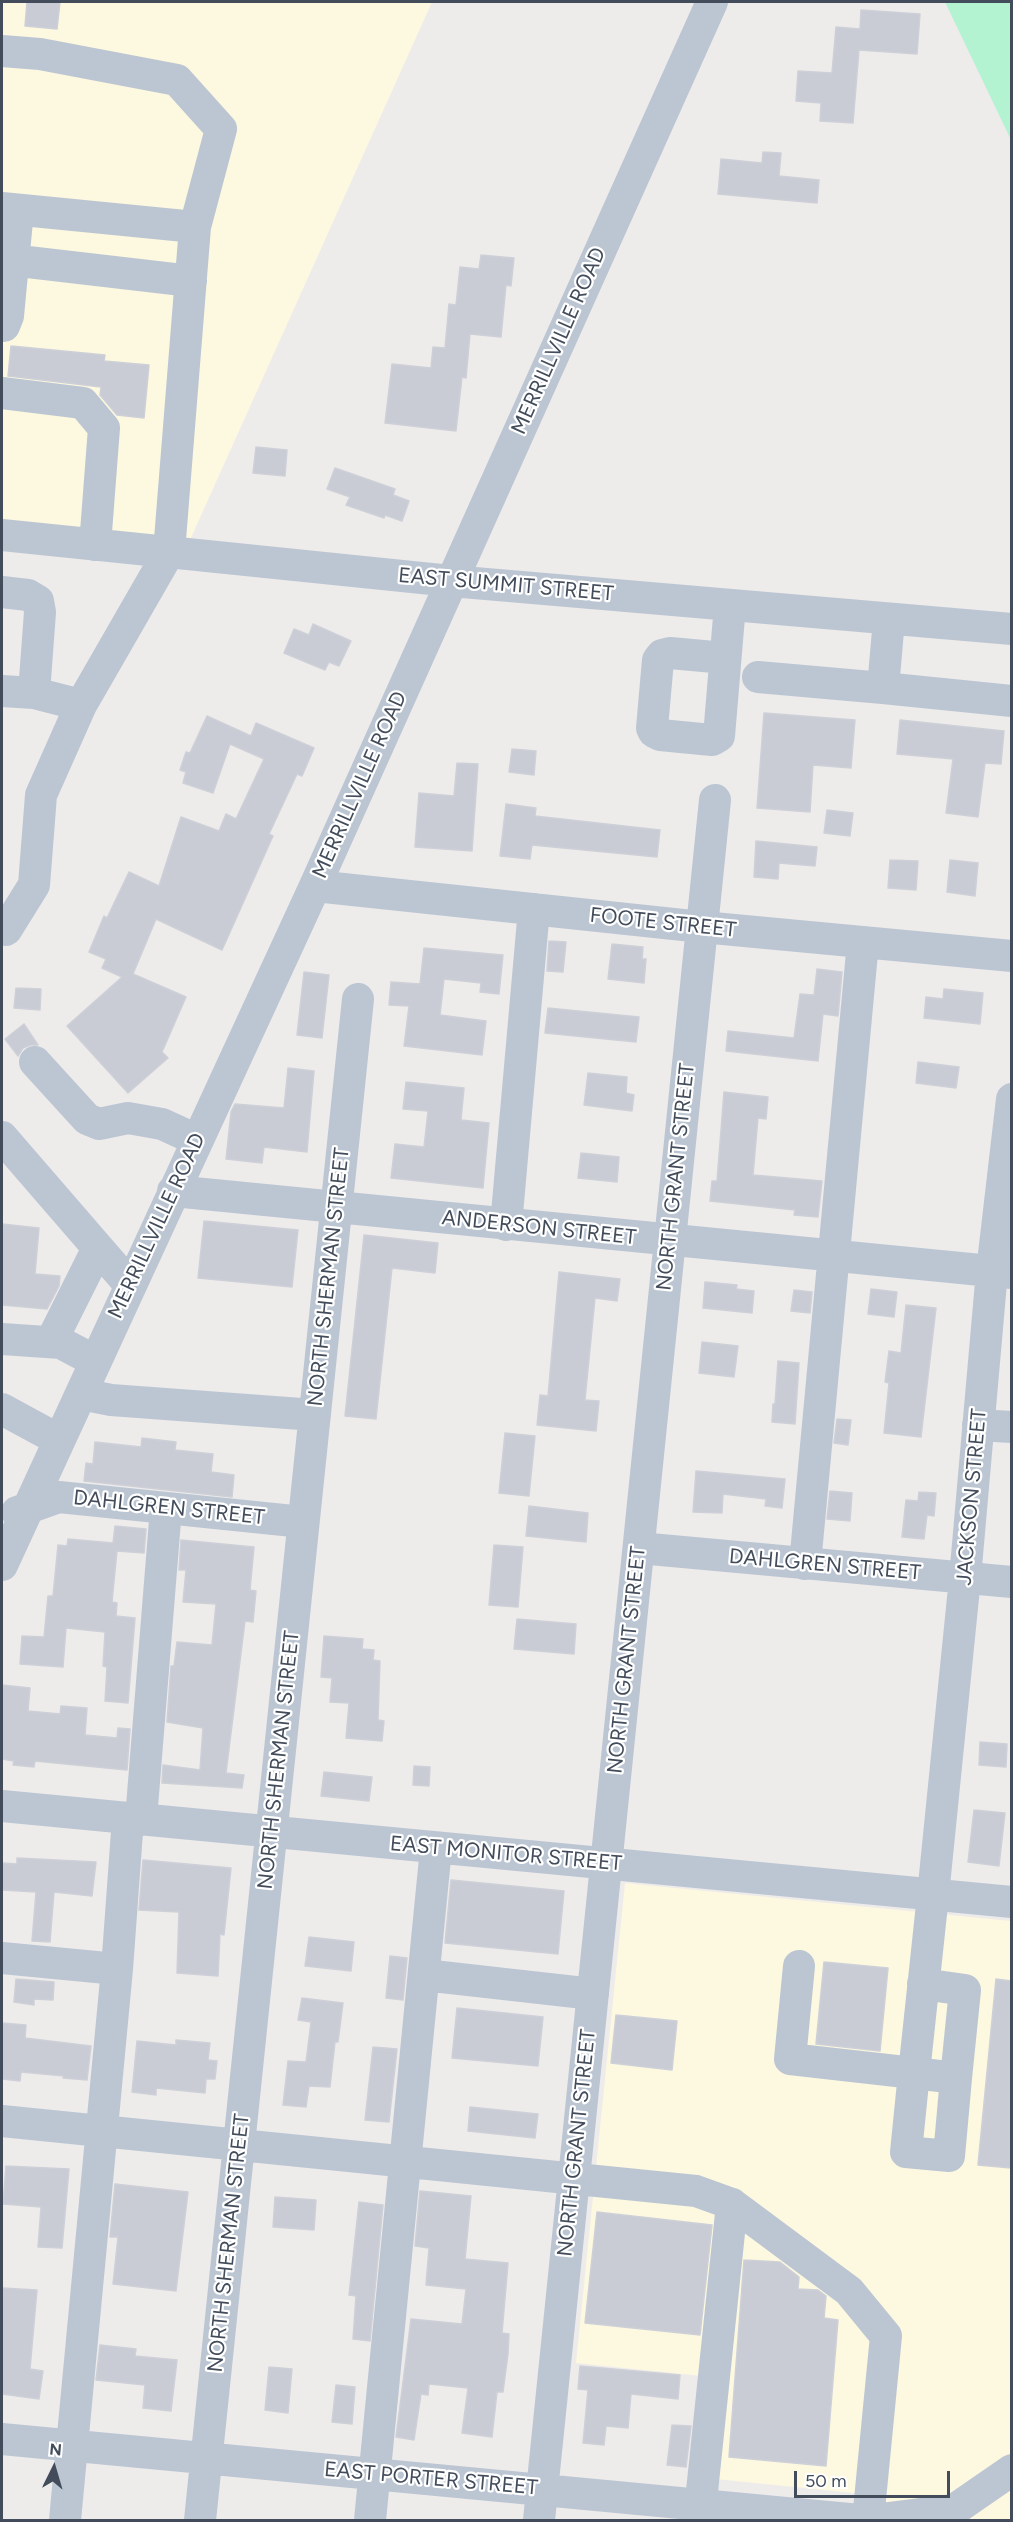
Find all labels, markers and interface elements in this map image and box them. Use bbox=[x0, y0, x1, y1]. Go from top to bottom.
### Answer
street label: MERRILLVILLE ROAD bbox=[506, 244, 612, 438]
street label: EAST SUMMIT STREET bbox=[397, 563, 615, 607]
street label: MERRILLVILLE ROAD bbox=[307, 688, 413, 882]
street label: FOOTE STREET bbox=[589, 903, 737, 943]
street label: NORTH GRANT STREET bbox=[652, 1062, 700, 1292]
street label: MERRILLVILLE ROAD bbox=[103, 1129, 211, 1323]
street label: NORTH SHERMAN STREET bbox=[303, 1146, 355, 1408]
street label: ANDERSON STREET bbox=[441, 1205, 637, 1251]
street label: JACKSON STREET bbox=[952, 1408, 992, 1586]
street label: DAHLGREN STREET bbox=[72, 1485, 266, 1531]
street label: DAHLGREN STREET bbox=[728, 1544, 922, 1586]
street label: NORTH GRANT STREET bbox=[603, 1545, 651, 1775]
street label: NORTH SHERMAN STREET bbox=[253, 1629, 305, 1891]
street label: EAST MONITOR STREET bbox=[389, 1831, 623, 1877]
street label: NORTH GRANT STREET bbox=[553, 2028, 601, 2258]
street label: NORTH SHERMAN STREET bbox=[203, 2112, 255, 2374]
north arrow bbox=[24, 2438, 84, 2498]
text: N bbox=[49, 2440, 63, 2460]
street label: EAST PORTER STREET bbox=[323, 2457, 539, 2501]
scale bar bbox=[797, 2459, 953, 2497]
text: 50 m bbox=[805, 2470, 847, 2492]

